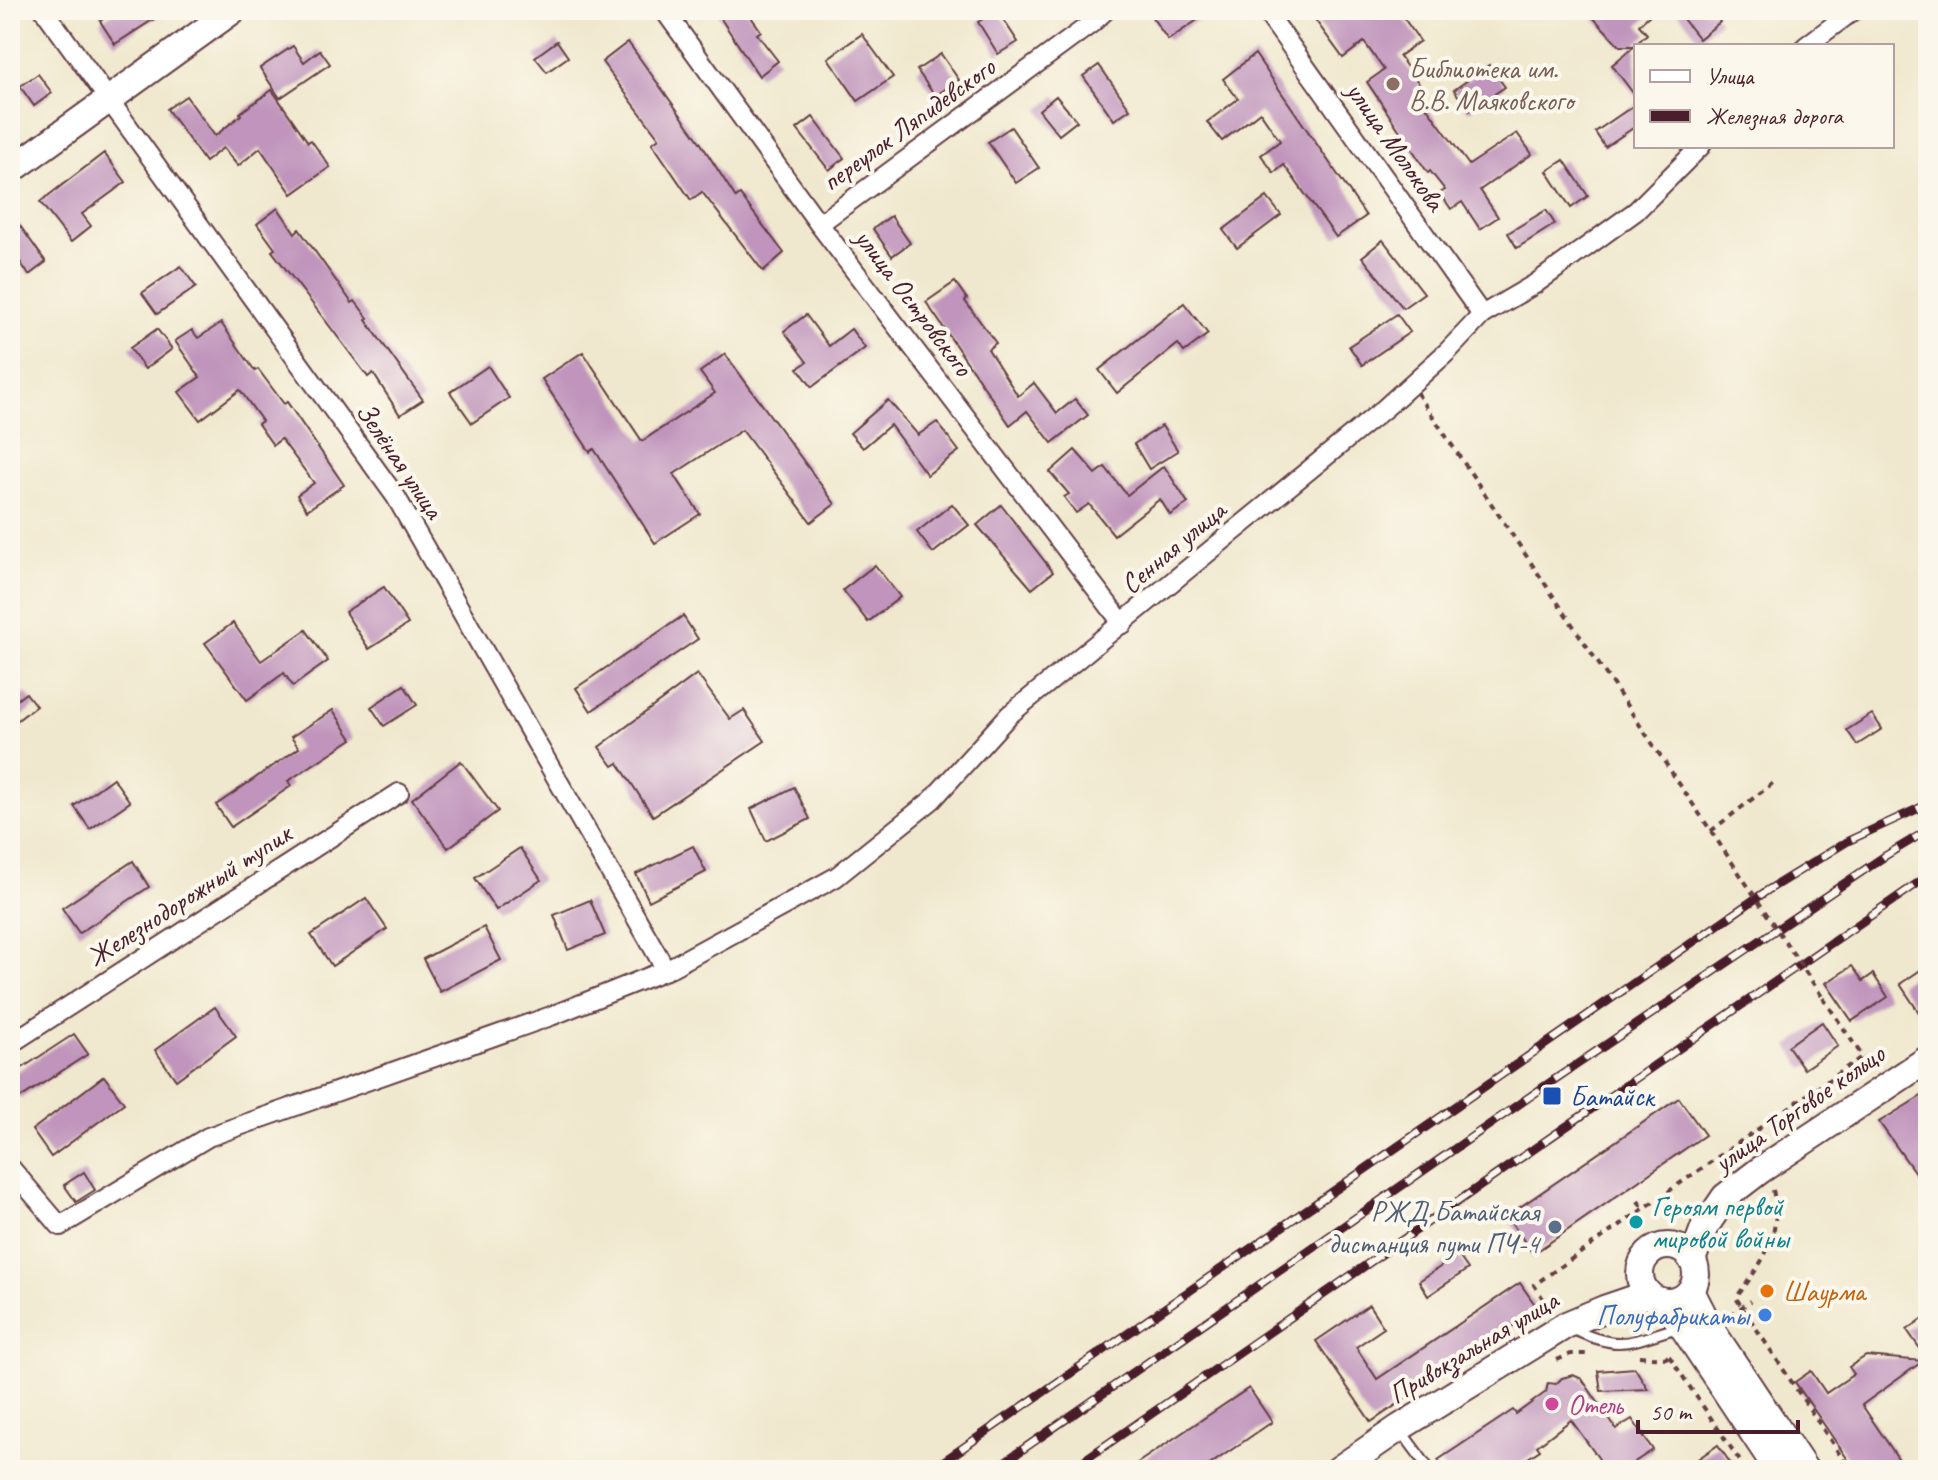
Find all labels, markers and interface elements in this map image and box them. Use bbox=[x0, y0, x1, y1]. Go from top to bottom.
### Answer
legend bbox=[1634, 44, 1894, 148]
street label: переулок Ляпидевского bbox=[814, 48, 1003, 199]
place label: Библиотека им. В.В. Маяковского bbox=[1409, 51, 1576, 118]
text: Улица bbox=[1706, 61, 1755, 91]
street label: улица Молокова bbox=[1338, 73, 1454, 219]
marker: Библиотека им. В.В. Маяковского bbox=[1384, 75, 1402, 93]
text: Железная дорога bbox=[1706, 101, 1844, 131]
street label: улица Островского bbox=[846, 220, 982, 384]
street label: Зелёная улица bbox=[348, 395, 453, 526]
street label: Сенная улица bbox=[1113, 491, 1235, 601]
street label: Железнодорожный тупик bbox=[80, 815, 299, 974]
street label: улица Торговое кольцо bbox=[1705, 1035, 1893, 1181]
place label: Батайск bbox=[1570, 1079, 1657, 1114]
marker: Батайск bbox=[1541, 1085, 1563, 1107]
place label: Героям первой мировой войны bbox=[1652, 1189, 1791, 1256]
place label: РЖД Батайская дистанция пути ПЧ-4 bbox=[1328, 1194, 1541, 1261]
marker: Героям первой мировой войны bbox=[1627, 1213, 1645, 1231]
marker: РЖД Батайская дистанция пути ПЧ-4 bbox=[1546, 1218, 1564, 1236]
place label: Шаурма bbox=[1783, 1274, 1867, 1309]
street label: Привокзальная улица bbox=[1382, 1282, 1566, 1412]
marker: Шаурма bbox=[1758, 1282, 1776, 1300]
place label: Полуфабрикаты bbox=[1597, 1298, 1751, 1333]
marker: Полуфабрикаты bbox=[1756, 1306, 1774, 1324]
scale bar bbox=[1638, 1384, 1798, 1434]
place label: Отель bbox=[1568, 1387, 1625, 1422]
marker: Отель bbox=[1543, 1395, 1561, 1413]
text: 50 m bbox=[1650, 1397, 1693, 1427]

